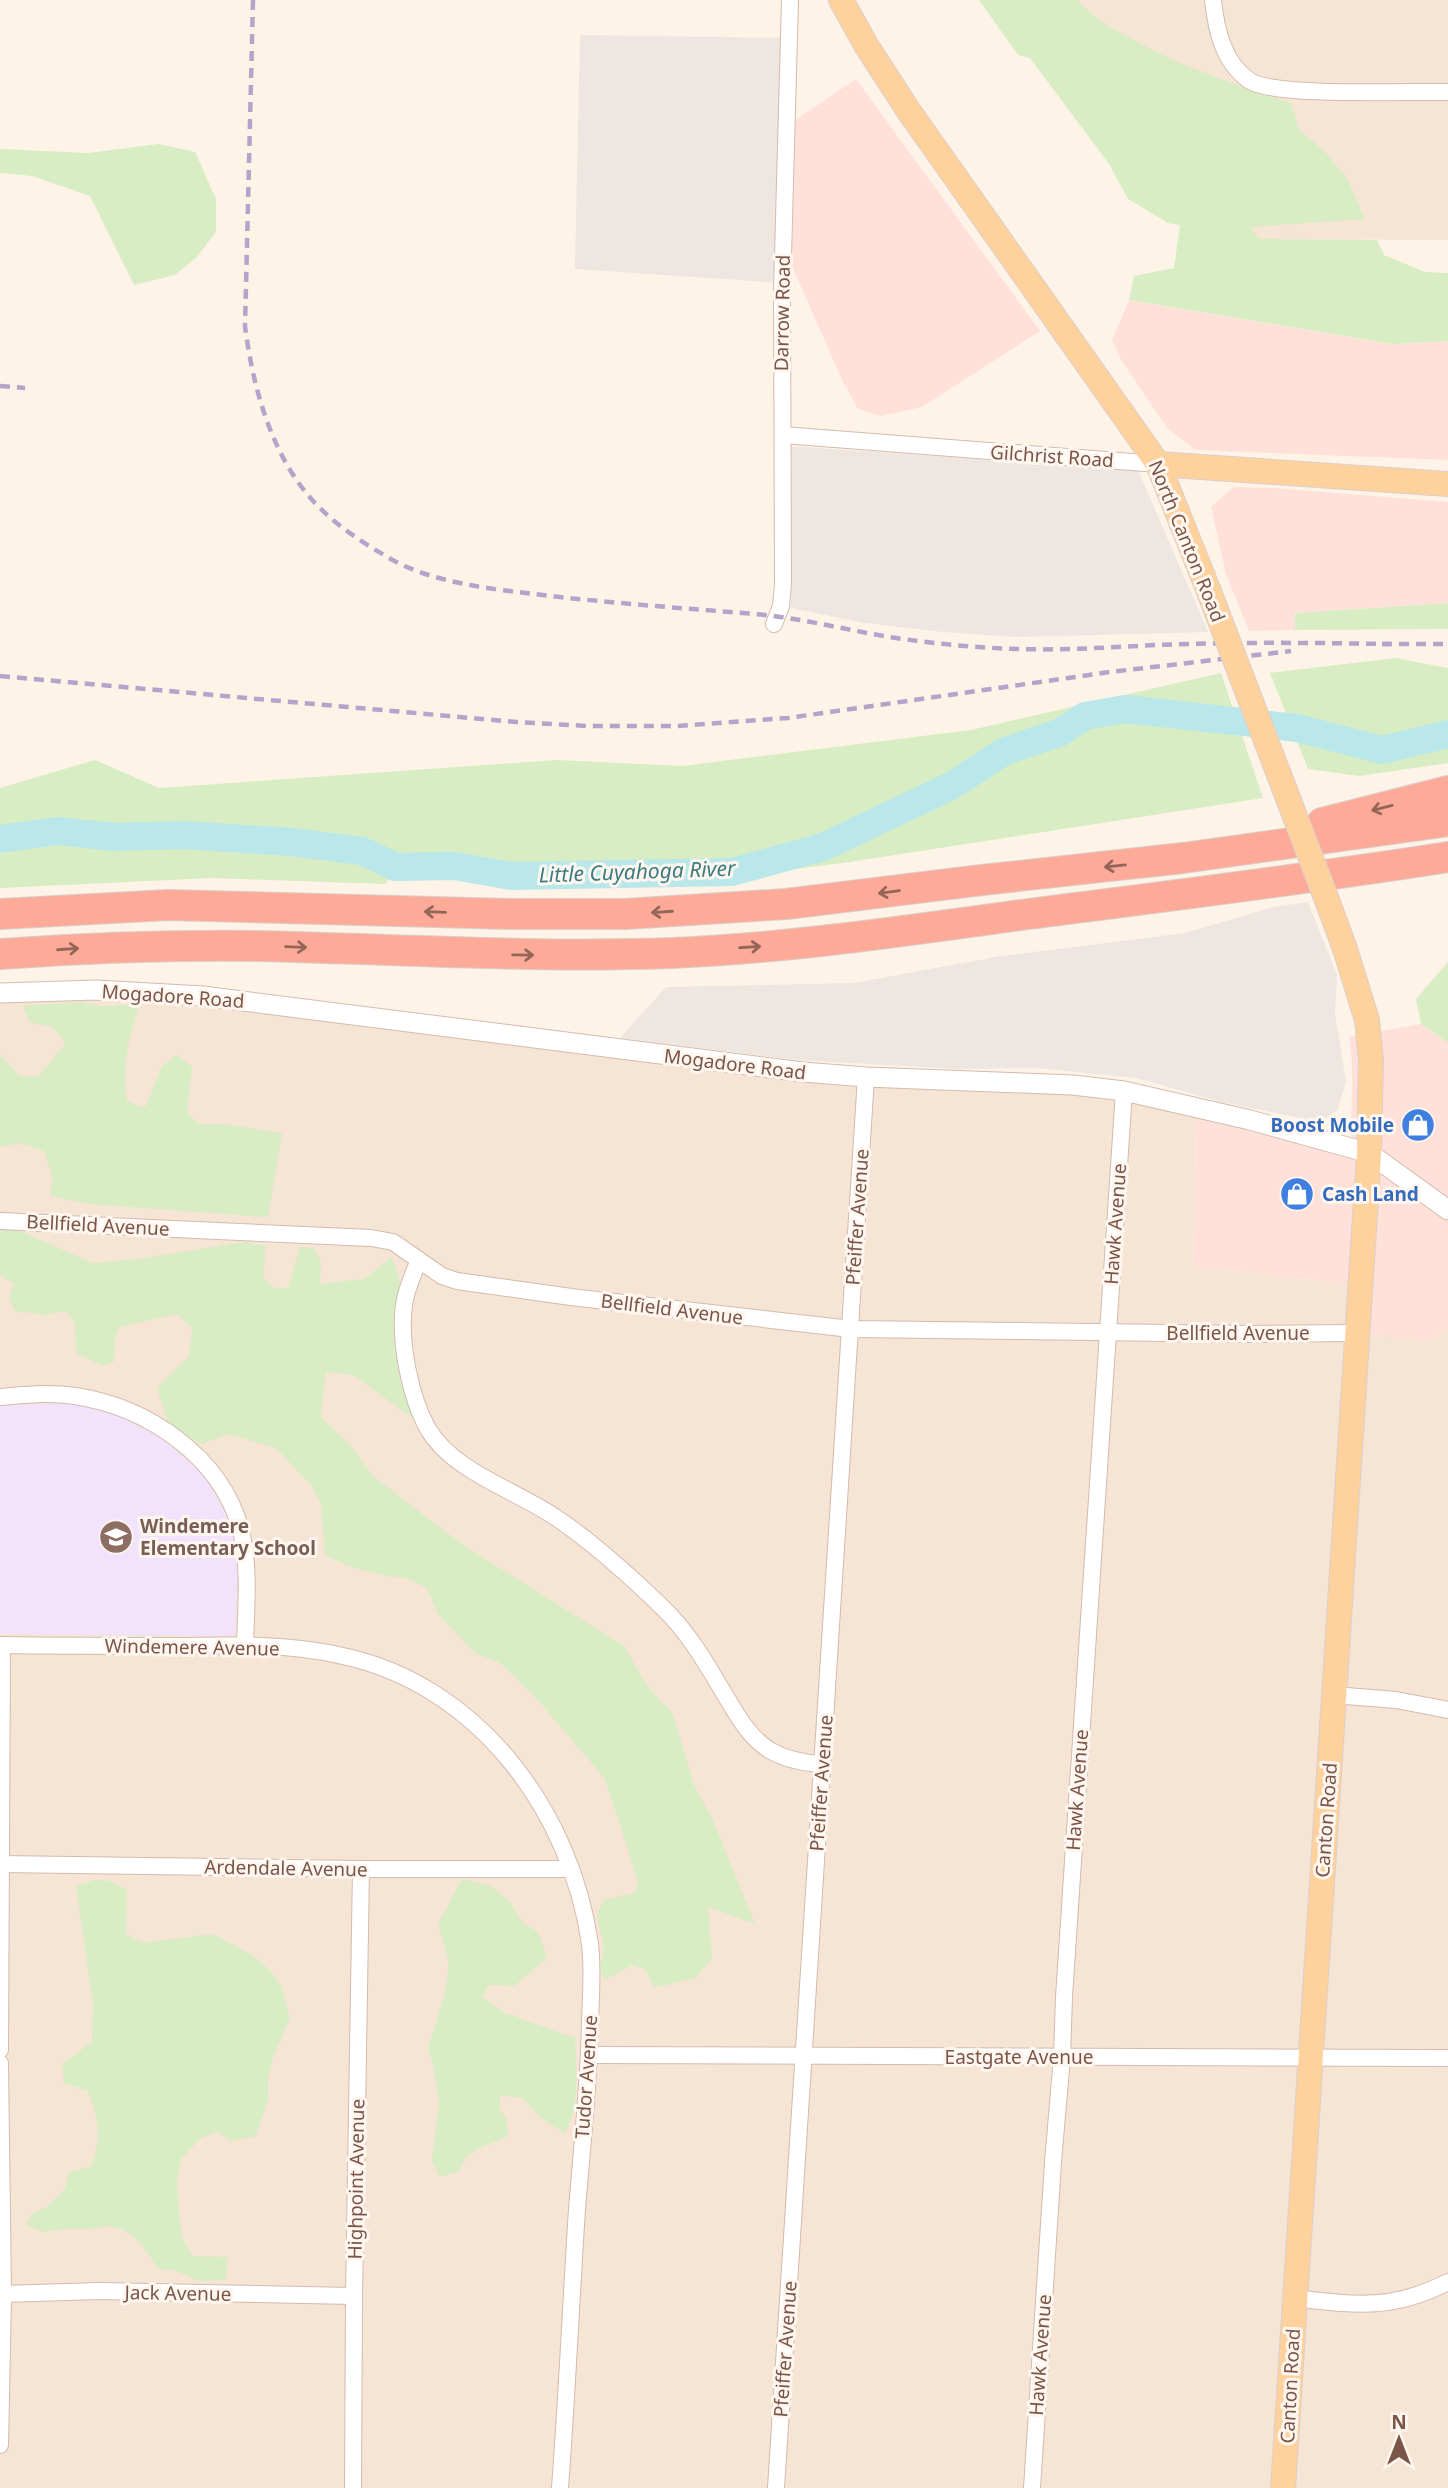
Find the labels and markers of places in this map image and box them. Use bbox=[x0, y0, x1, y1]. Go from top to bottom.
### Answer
shop icon: Boost Mobile bbox=[1399, 1106, 1437, 1144]
place label: Boost Mobile bbox=[1270, 1112, 1394, 1138]
shop icon: Cash Land bbox=[1278, 1175, 1316, 1213]
place label: Cash Land bbox=[1322, 1181, 1419, 1207]
place label: Windemere Elementary School bbox=[140, 1513, 316, 1561]
school or university icon: Windemere Elementary School bbox=[97, 1518, 135, 1556]

